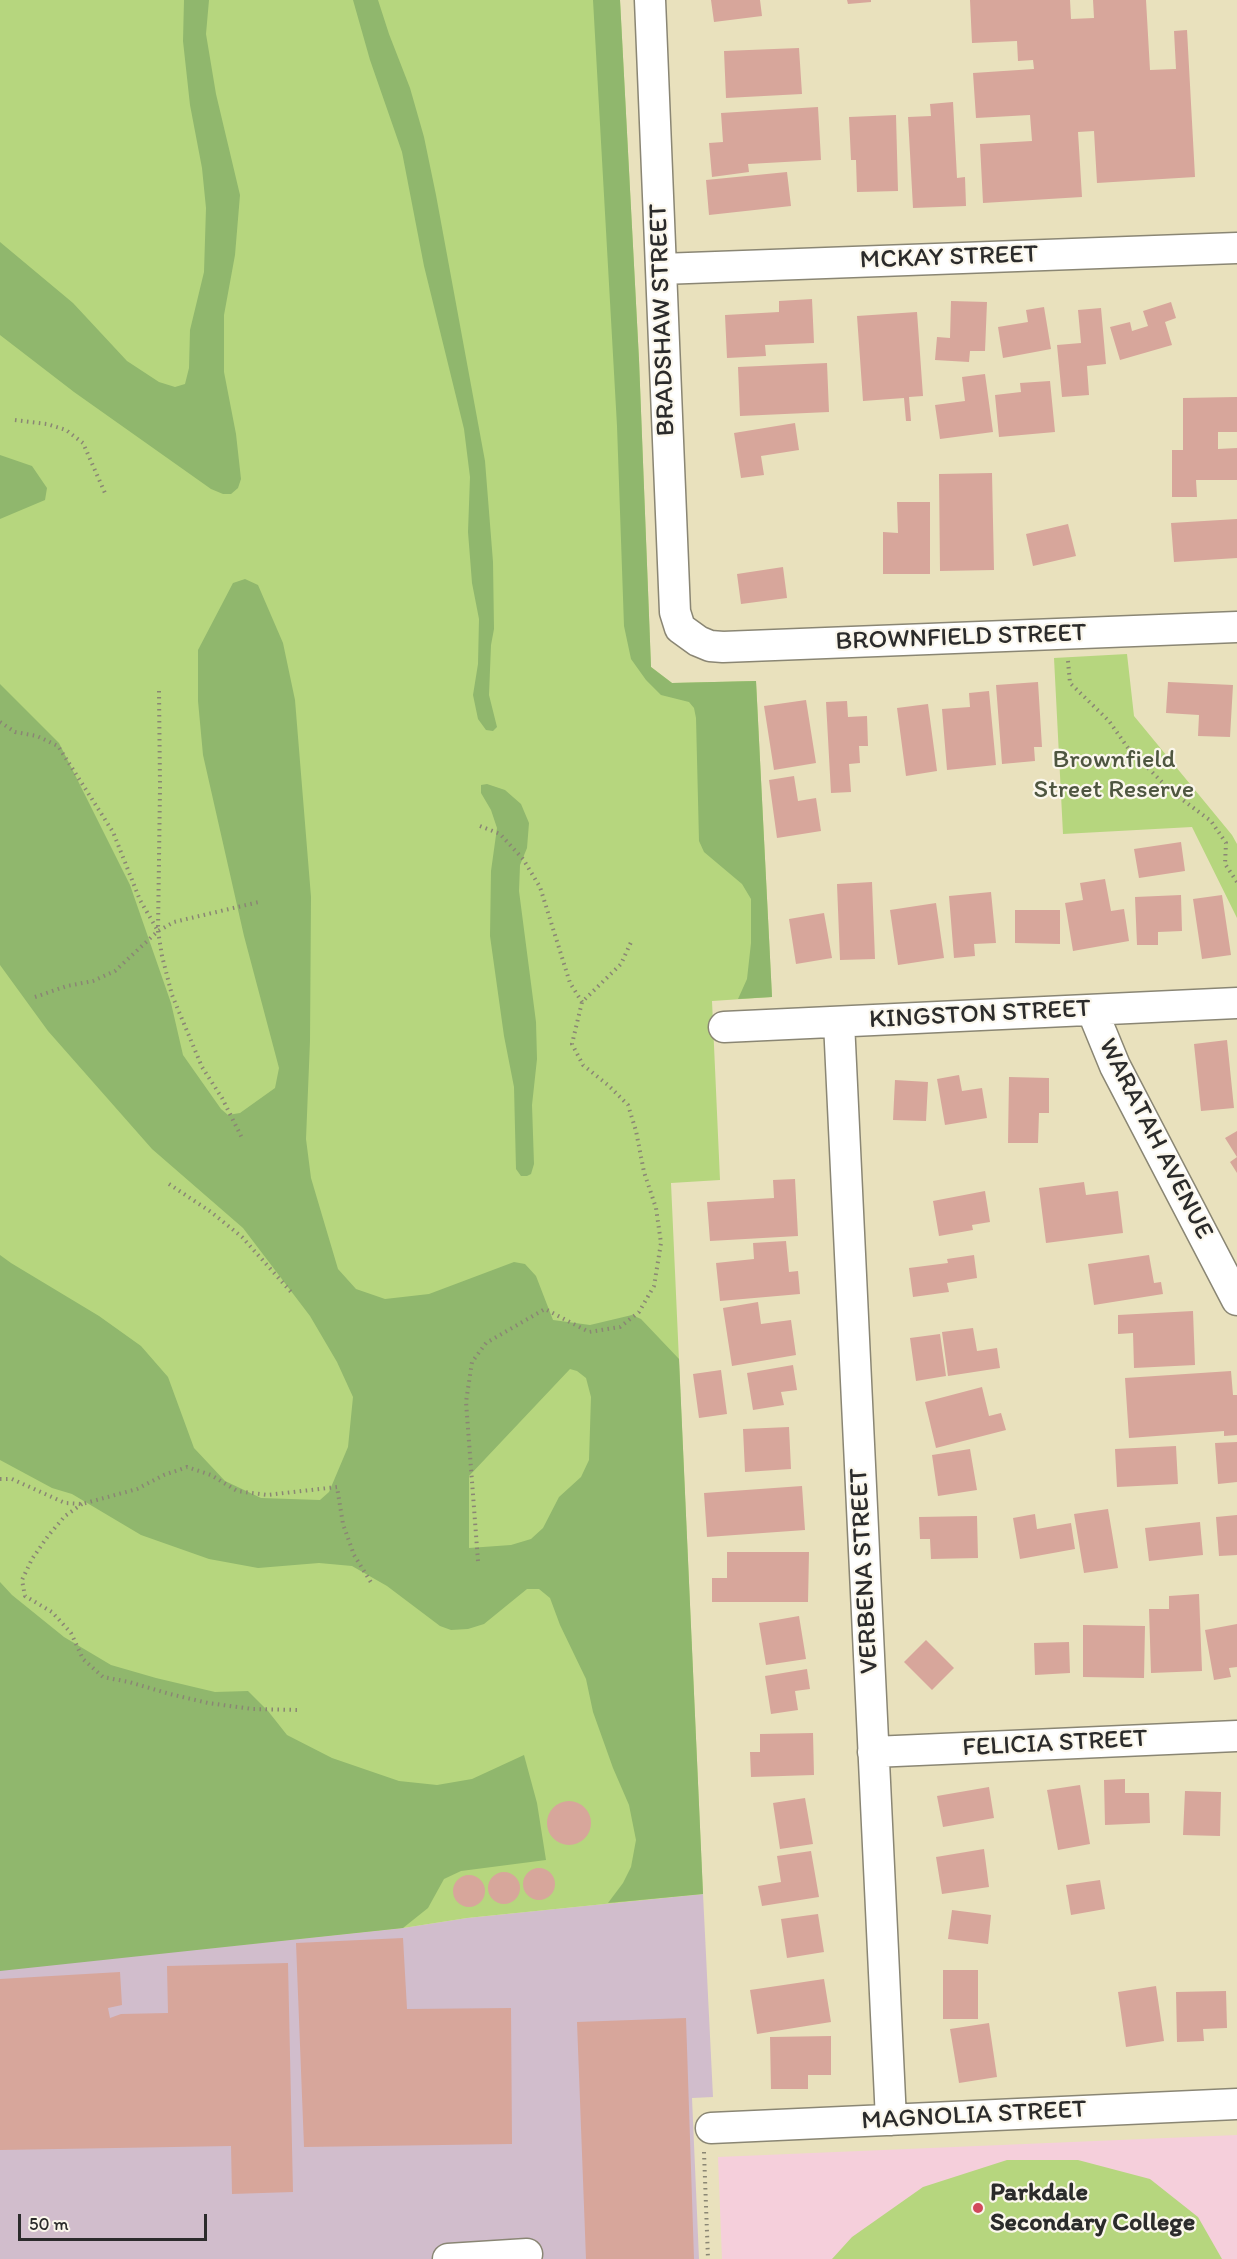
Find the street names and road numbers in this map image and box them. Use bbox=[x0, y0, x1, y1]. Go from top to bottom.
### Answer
street label: BRADSHAW STREET bbox=[643, 203, 683, 437]
street label: MCKAY STREET bbox=[859, 239, 1039, 277]
street label: BROWNFIELD STREET bbox=[835, 618, 1087, 658]
street label: KINGSTON STREET bbox=[868, 994, 1092, 1036]
street label: WARATAH AVENUE bbox=[1091, 1033, 1219, 1245]
street label: VERBENA STREET bbox=[844, 1467, 886, 1675]
street label: FELICIA STREET bbox=[962, 1724, 1148, 1764]
street label: MAGNOLIA STREET bbox=[861, 2095, 1087, 2137]

